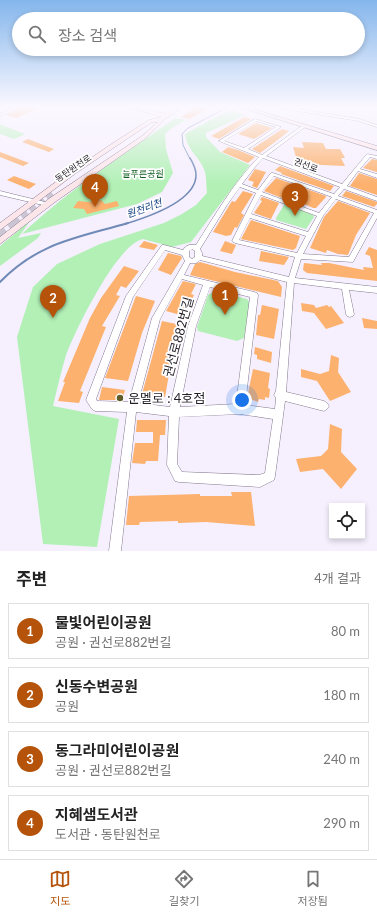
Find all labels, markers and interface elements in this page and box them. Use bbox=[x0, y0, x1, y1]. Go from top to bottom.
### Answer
search box bbox=[12, 12, 365, 56]
icon: search bbox=[26, 23, 48, 45]
text: 장소 검색 bbox=[58, 26, 117, 44]
street label: 동탄원천로 bbox=[53, 152, 93, 184]
street label: 권선로 bbox=[292, 156, 320, 174]
park label: 늘푸른공원 bbox=[122, 168, 164, 179]
pin: 4 bbox=[82, 174, 108, 207]
pin: 3 bbox=[282, 183, 308, 216]
water label: 원천리천 bbox=[125, 195, 165, 220]
pin: 1 bbox=[212, 282, 238, 315]
pin: 2 bbox=[40, 285, 66, 318]
street label: 권선로882번길 bbox=[160, 295, 196, 379]
place label: 운멜로 : 4호점 bbox=[128, 390, 205, 406]
your location bbox=[232, 390, 252, 410]
marker: 운멜로 : 4호점 bbox=[115, 393, 125, 403]
map controls bbox=[329, 503, 365, 539]
button: locate bbox=[329, 503, 365, 539]
text: 주변 bbox=[16, 568, 47, 589]
text: 4개 결과 bbox=[314, 570, 361, 586]
text: 물빛어린이공원 bbox=[55, 613, 152, 631]
text: 1 bbox=[26, 623, 34, 639]
text: 80 m bbox=[331, 623, 360, 639]
text: 공원 · 권선로882번길 bbox=[55, 634, 171, 650]
text: 신동수변공원 bbox=[55, 677, 138, 695]
text: 2 bbox=[26, 687, 34, 703]
text: 180 m bbox=[323, 687, 360, 703]
text: 공원 bbox=[55, 698, 79, 714]
text: 동그라미어린이공원 bbox=[55, 741, 179, 759]
text: 3 bbox=[26, 751, 34, 767]
text: 240 m bbox=[323, 751, 360, 767]
text: 공원 · 권선로882번길 bbox=[55, 762, 171, 778]
text: 지혜샘도서관 bbox=[55, 805, 138, 823]
text: 4 bbox=[26, 815, 34, 831]
text: 290 m bbox=[323, 815, 360, 831]
text: 도서관 · 동탄원천로 bbox=[55, 826, 161, 842]
tab: 지도 bbox=[49, 868, 71, 908]
tab: 길찾기 bbox=[169, 868, 199, 908]
tab: 저장됨 bbox=[298, 868, 328, 908]

